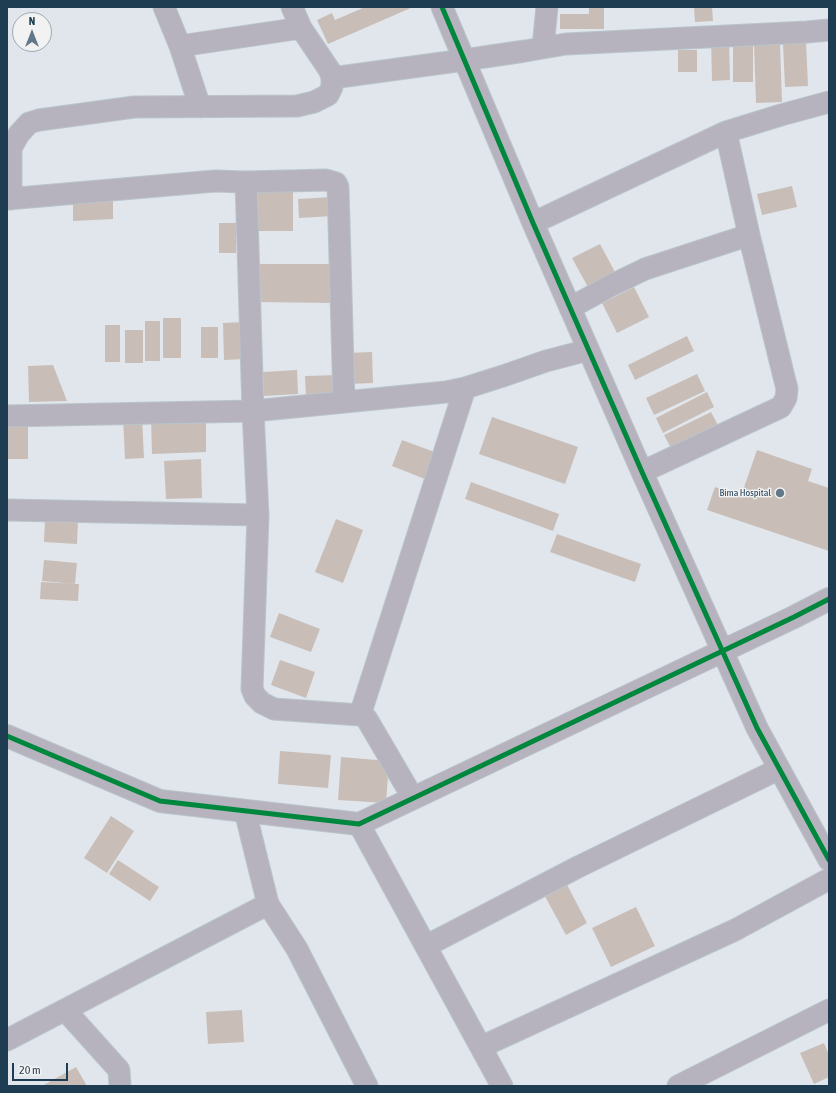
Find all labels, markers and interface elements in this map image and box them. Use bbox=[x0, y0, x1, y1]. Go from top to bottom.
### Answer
north arrow bbox=[12, 12, 52, 52]
text: N bbox=[29, 15, 35, 27]
place label: Bima Hospital bbox=[719, 487, 771, 499]
marker: Bima Hospital bbox=[774, 487, 786, 499]
scale bar bbox=[14, 1055, 70, 1081]
text: 20 m bbox=[19, 1063, 41, 1077]

